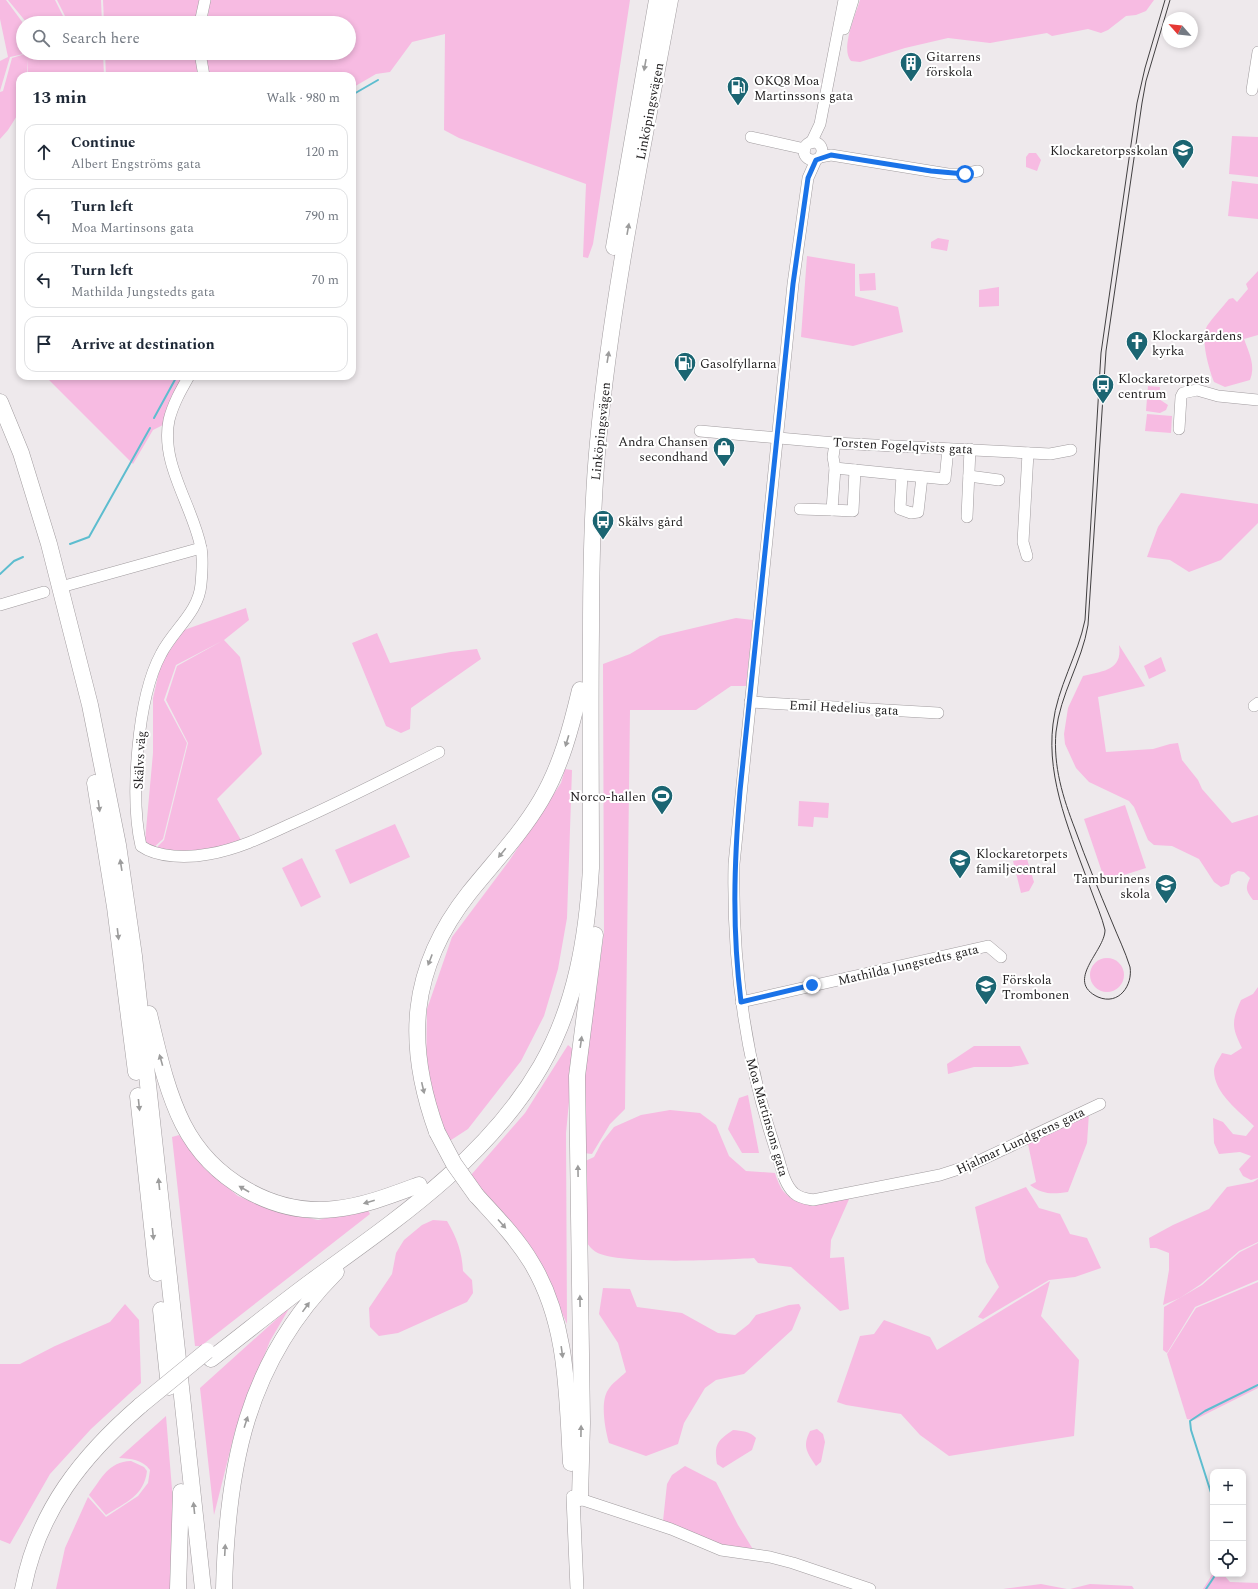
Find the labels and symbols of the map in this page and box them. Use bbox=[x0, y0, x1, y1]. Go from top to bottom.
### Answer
north arrow bbox=[1162, 12, 1198, 48]
place label: Gitarrens förskola bbox=[926, 47, 981, 82]
building icon: Gitarrens förskola bbox=[898, 50, 924, 83]
one-way arrow bbox=[642, 59, 648, 71]
street label: Linköpingsvägen bbox=[631, 60, 669, 162]
place label: OKQ8 Moa Martinssons gata bbox=[754, 71, 854, 106]
fuel station icon: OKQ8 Moa Martinssons gata bbox=[725, 74, 751, 107]
school or university icon: Klockaretorpsskolan bbox=[1170, 137, 1196, 170]
place label: Klockaretorpsskolan bbox=[1050, 141, 1168, 161]
route start bbox=[956, 165, 974, 183]
one-way arrow bbox=[626, 223, 632, 235]
place label: Klockargårdens kyrka bbox=[1152, 326, 1242, 361]
church icon: Klockargårdens kyrka bbox=[1124, 329, 1150, 362]
fuel station icon: Gasolfyllarna bbox=[672, 350, 698, 383]
one-way arrow bbox=[605, 351, 611, 363]
place label: Gasolfyllarna bbox=[700, 354, 777, 374]
place label: Klockaretorpets centrum bbox=[1118, 369, 1210, 404]
bus stop icon: Klockaretorpets centrum bbox=[1090, 372, 1116, 405]
street label: Linköpingsvägen bbox=[586, 381, 616, 481]
place label: Andra Chansen secondhand bbox=[618, 432, 708, 467]
street label: Torsten Fogelqvists gata bbox=[833, 432, 974, 460]
shop icon: Andra Chansen secondhand bbox=[711, 435, 737, 468]
bus stop icon: Skälvs gård bbox=[590, 508, 616, 541]
place label: Skälvs gård bbox=[618, 512, 683, 532]
street label: Emil Hedelius gata bbox=[789, 695, 900, 721]
street label: Skälvs väg bbox=[128, 730, 152, 790]
one-way arrow bbox=[564, 735, 570, 747]
sports icon: Norco-hallen bbox=[649, 783, 675, 816]
place label: Norco-hallen bbox=[570, 787, 646, 807]
one-way arrow bbox=[96, 800, 102, 812]
place label: Klockaretorpets familjecentral bbox=[976, 844, 1068, 879]
one-way arrow bbox=[498, 847, 507, 858]
school or university icon: Klockaretorpets familjecentral bbox=[947, 847, 973, 880]
one-way arrow bbox=[117, 859, 123, 871]
place label: Tamburinens skola bbox=[1074, 869, 1151, 904]
school or university icon: Tamburinens skola bbox=[1153, 872, 1179, 905]
one-way arrow bbox=[115, 928, 121, 940]
street label: Mathilda Jungstedts gata bbox=[836, 939, 981, 991]
one-way arrow bbox=[427, 955, 433, 967]
place label: Förskola Trombonen bbox=[1002, 970, 1070, 1005]
school or university icon: Förskola Trombonen bbox=[973, 973, 999, 1006]
route end bbox=[803, 976, 821, 994]
one-way arrow bbox=[578, 1036, 584, 1048]
one-way arrow bbox=[157, 1054, 163, 1066]
street label: Moa Martinsons gata bbox=[741, 1056, 794, 1180]
one-way arrow bbox=[420, 1082, 426, 1094]
one-way arrow bbox=[136, 1099, 142, 1111]
street label: Hjalmar Lundgrens gata bbox=[953, 1102, 1089, 1180]
one-way arrow bbox=[575, 1164, 581, 1177]
one-way arrow bbox=[156, 1178, 162, 1190]
one-way arrow bbox=[238, 1185, 250, 1192]
one-way arrow bbox=[363, 1199, 375, 1205]
one-way arrow bbox=[497, 1218, 506, 1229]
one-way arrow bbox=[150, 1228, 156, 1240]
one-way arrow bbox=[577, 1294, 583, 1307]
one-way arrow bbox=[301, 1302, 310, 1313]
one-way arrow bbox=[559, 1346, 565, 1358]
one-way arrow bbox=[243, 1416, 249, 1428]
one-way arrow bbox=[578, 1424, 584, 1437]
one-way arrow bbox=[191, 1502, 197, 1515]
one-way arrow bbox=[222, 1544, 229, 1556]

